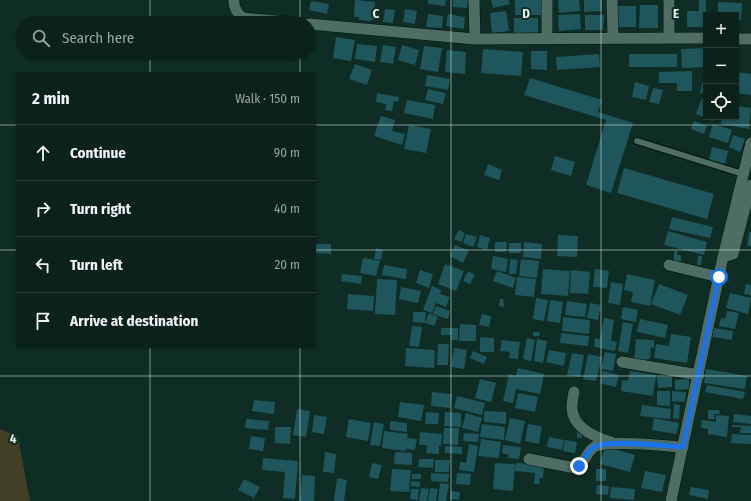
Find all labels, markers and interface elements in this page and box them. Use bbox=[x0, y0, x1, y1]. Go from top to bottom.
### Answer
text: C bbox=[373, 6, 380, 21]
text: D bbox=[522, 6, 530, 21]
text: E bbox=[673, 6, 679, 21]
map controls bbox=[703, 12, 739, 120]
button: + bbox=[703, 12, 739, 48]
search box bbox=[16, 16, 316, 60]
icon: search bbox=[30, 27, 52, 49]
text: Search here bbox=[62, 29, 134, 47]
button: − bbox=[703, 48, 739, 84]
button: locate bbox=[703, 84, 739, 120]
text: 2 min bbox=[32, 88, 70, 109]
text: Walk · 150 m bbox=[235, 91, 300, 106]
icon: ahead bbox=[32, 142, 54, 164]
text: Continue bbox=[70, 144, 126, 162]
text: 90 m bbox=[274, 145, 300, 160]
icon: right bbox=[32, 198, 54, 220]
text: Turn right bbox=[70, 200, 131, 218]
text: 40 m bbox=[274, 201, 300, 216]
icon: left bbox=[32, 254, 54, 276]
text: Turn left bbox=[70, 256, 123, 274]
text: 20 m bbox=[274, 257, 300, 272]
route start bbox=[710, 268, 728, 286]
icon: arrive bbox=[32, 310, 54, 332]
text: Arrive at destination bbox=[70, 312, 198, 330]
text: 4 bbox=[10, 431, 17, 446]
route end bbox=[570, 457, 588, 475]

